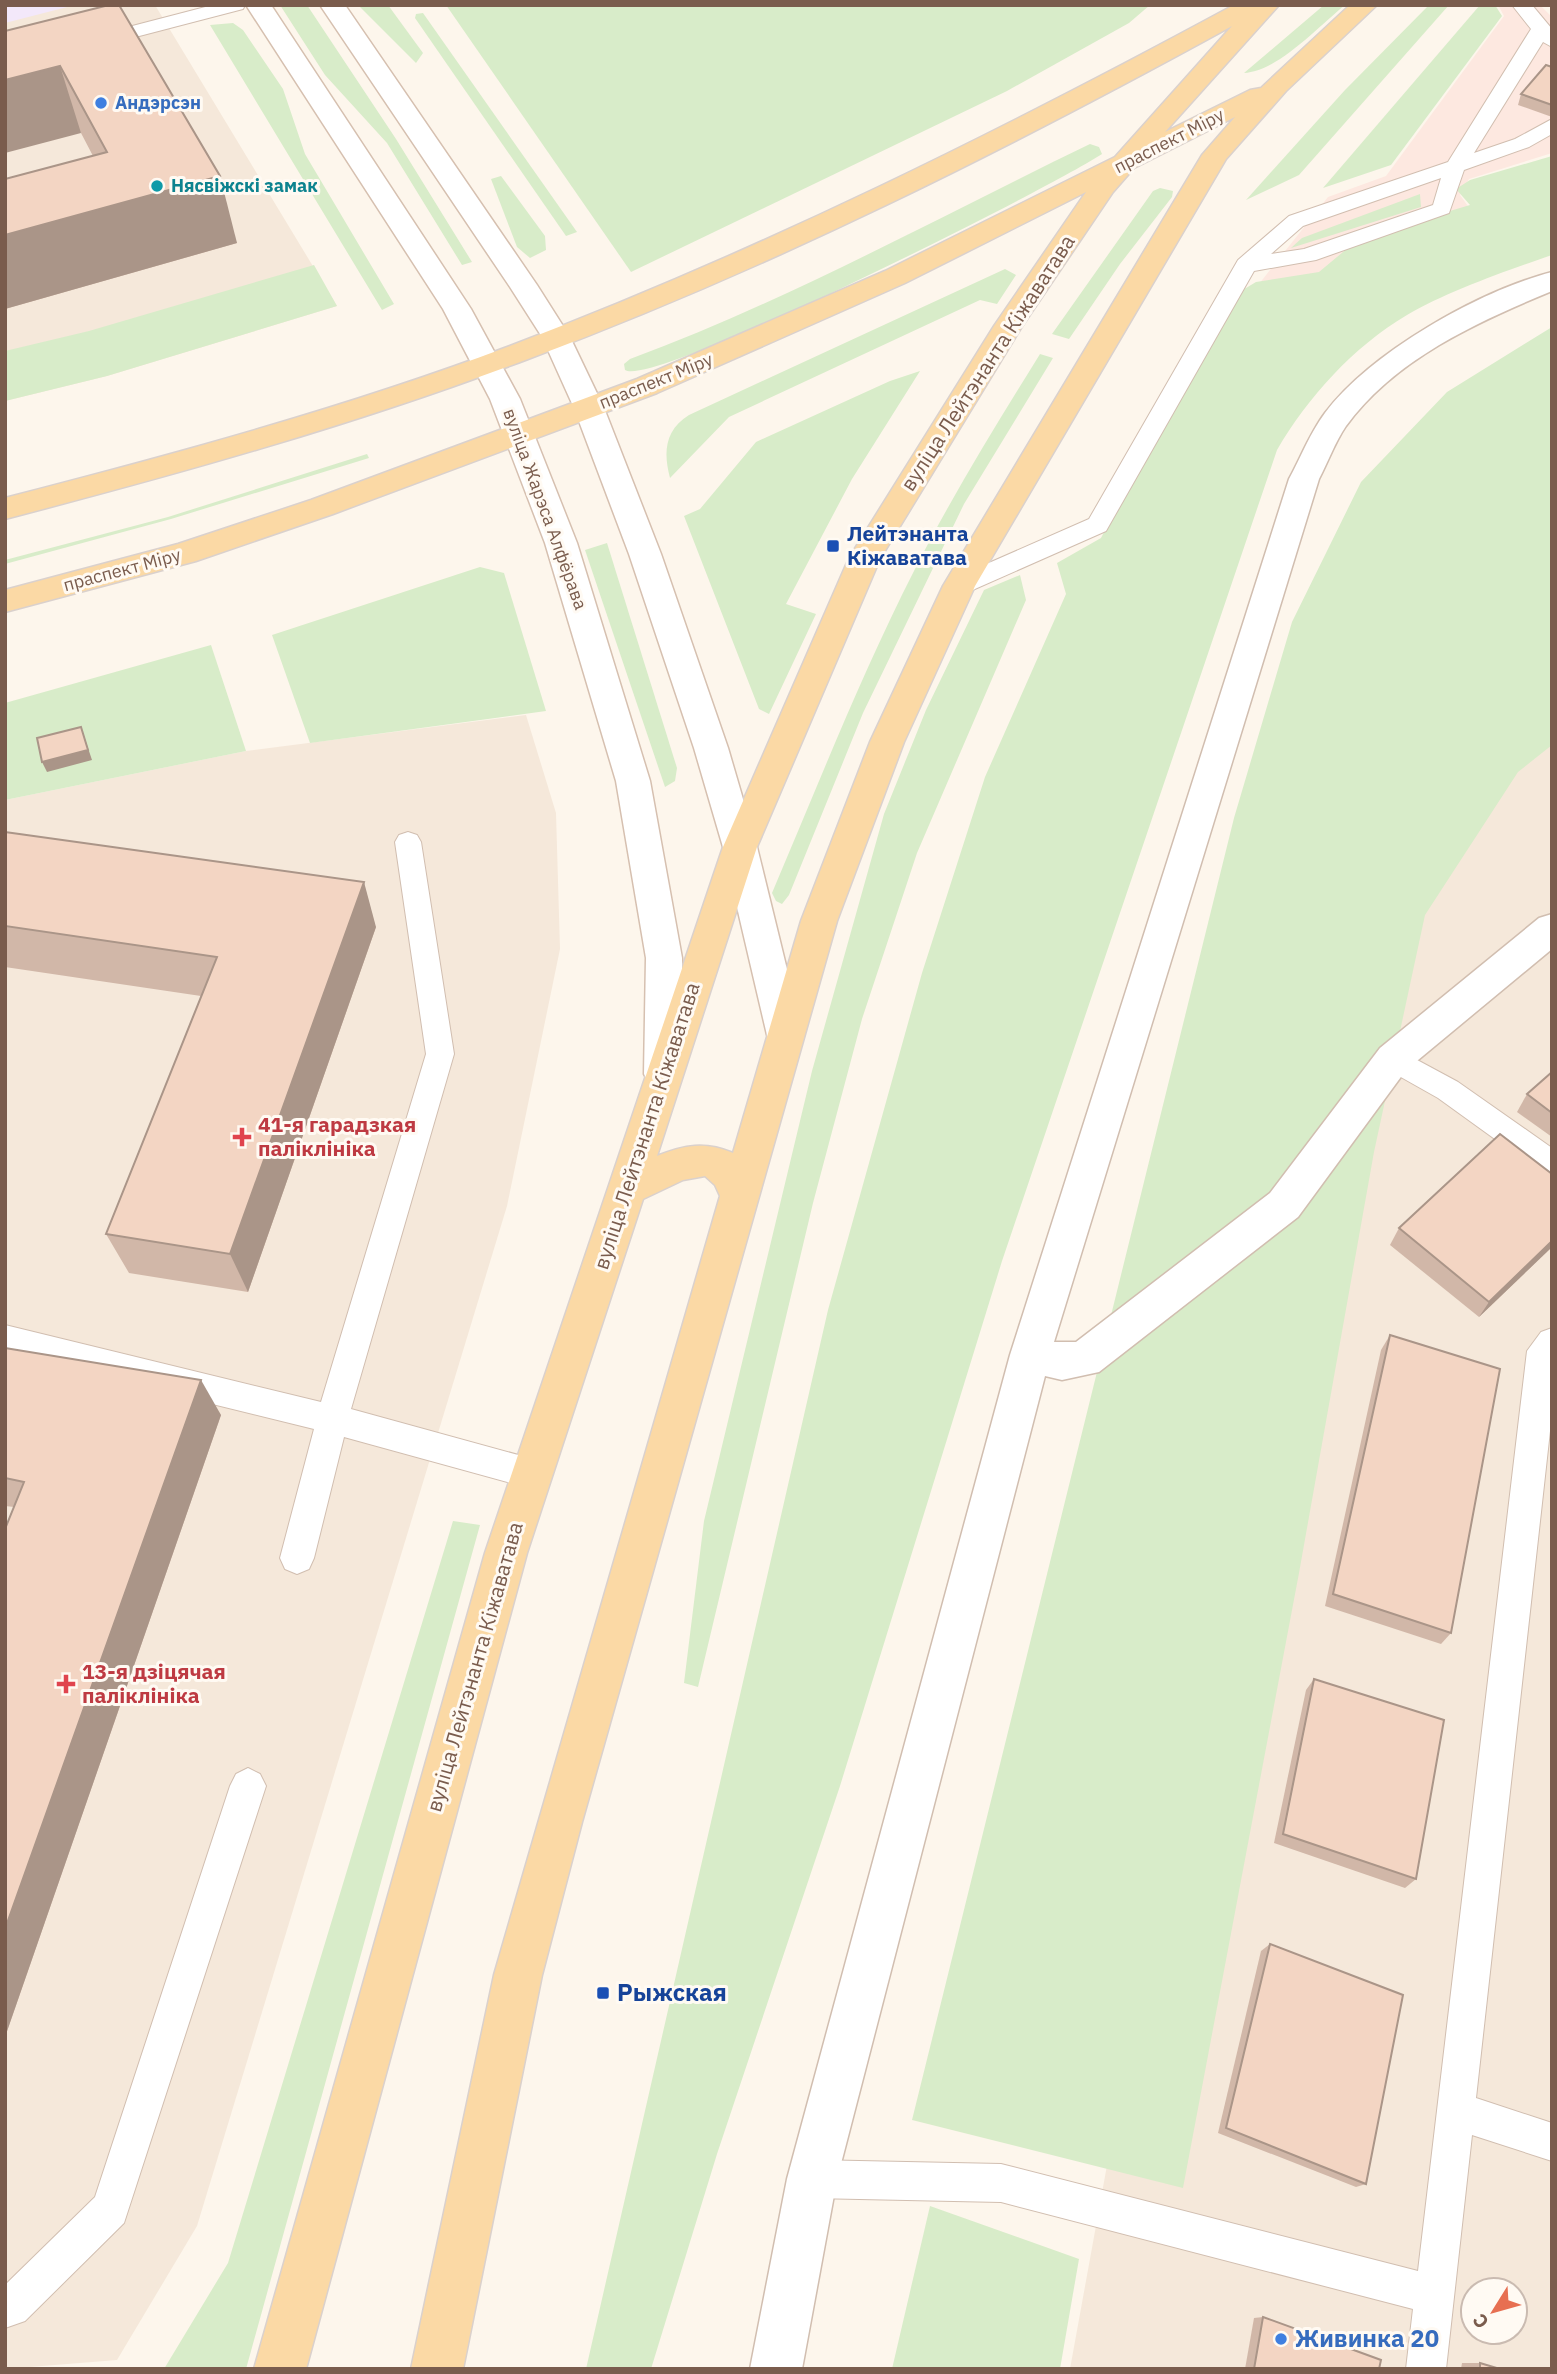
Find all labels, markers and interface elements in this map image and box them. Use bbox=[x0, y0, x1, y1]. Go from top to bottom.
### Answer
place label: Андэрсэн bbox=[115, 91, 201, 114]
marker: Андэрсэн bbox=[93, 95, 109, 111]
street label: праспект Міру bbox=[1110, 103, 1228, 178]
place label: Нясвіжскі замак bbox=[171, 174, 318, 197]
marker: Нясвіжскі замак bbox=[149, 178, 165, 194]
street label: вуліца Лейтэнанта Кіжаватава bbox=[894, 229, 1081, 496]
street label: праспект Міру bbox=[596, 347, 716, 414]
street label: вуліца Жарэса Алфёрава bbox=[498, 405, 593, 613]
place label: Лейтэнанта Кіжаватава bbox=[847, 519, 969, 571]
marker: Лейтэнанта Кіжаватава bbox=[825, 538, 841, 554]
street label: праспект Міру bbox=[61, 543, 183, 596]
street label: вуліца Лейтэнанта Кіжаватава bbox=[586, 979, 706, 1273]
place label: 41-я гарадзкая паліклініка bbox=[258, 1110, 416, 1162]
marker: 41-я гарадзкая паліклініка bbox=[232, 1127, 252, 1147]
street label: вуліца Лейтэнанта Кіжаватава bbox=[419, 1518, 529, 1815]
place label: 13-я дзіцячая паліклініка bbox=[82, 1657, 226, 1709]
marker: 13-я дзіцячая паліклініка bbox=[56, 1674, 76, 1694]
place label: Рыжская bbox=[617, 1976, 727, 2008]
marker: Рыжская bbox=[595, 1985, 611, 2001]
north arrow bbox=[1459, 2276, 1529, 2346]
text: С bbox=[1467, 2309, 1494, 2333]
place label: Живинка 20 bbox=[1295, 2322, 1439, 2354]
marker: Живинка 20 bbox=[1273, 2331, 1289, 2347]

